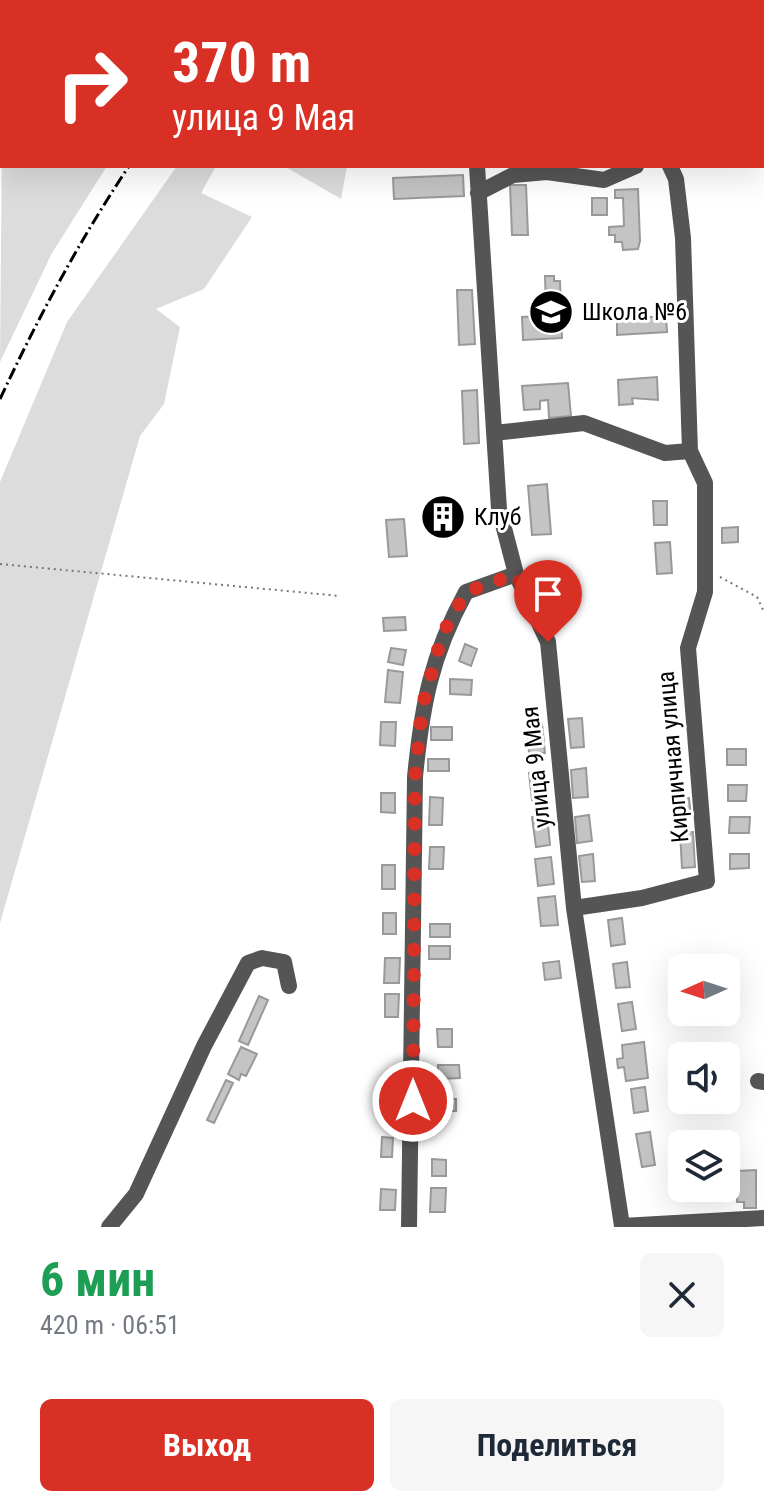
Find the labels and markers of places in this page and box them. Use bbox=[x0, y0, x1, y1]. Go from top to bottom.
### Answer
school or university icon: Школа №6 bbox=[527, 288, 575, 336]
place label: Школа №6 bbox=[582, 298, 687, 326]
building icon: Клуб bbox=[419, 493, 467, 541]
place label: Клуб bbox=[474, 503, 521, 531]
pin bbox=[514, 560, 582, 642]

